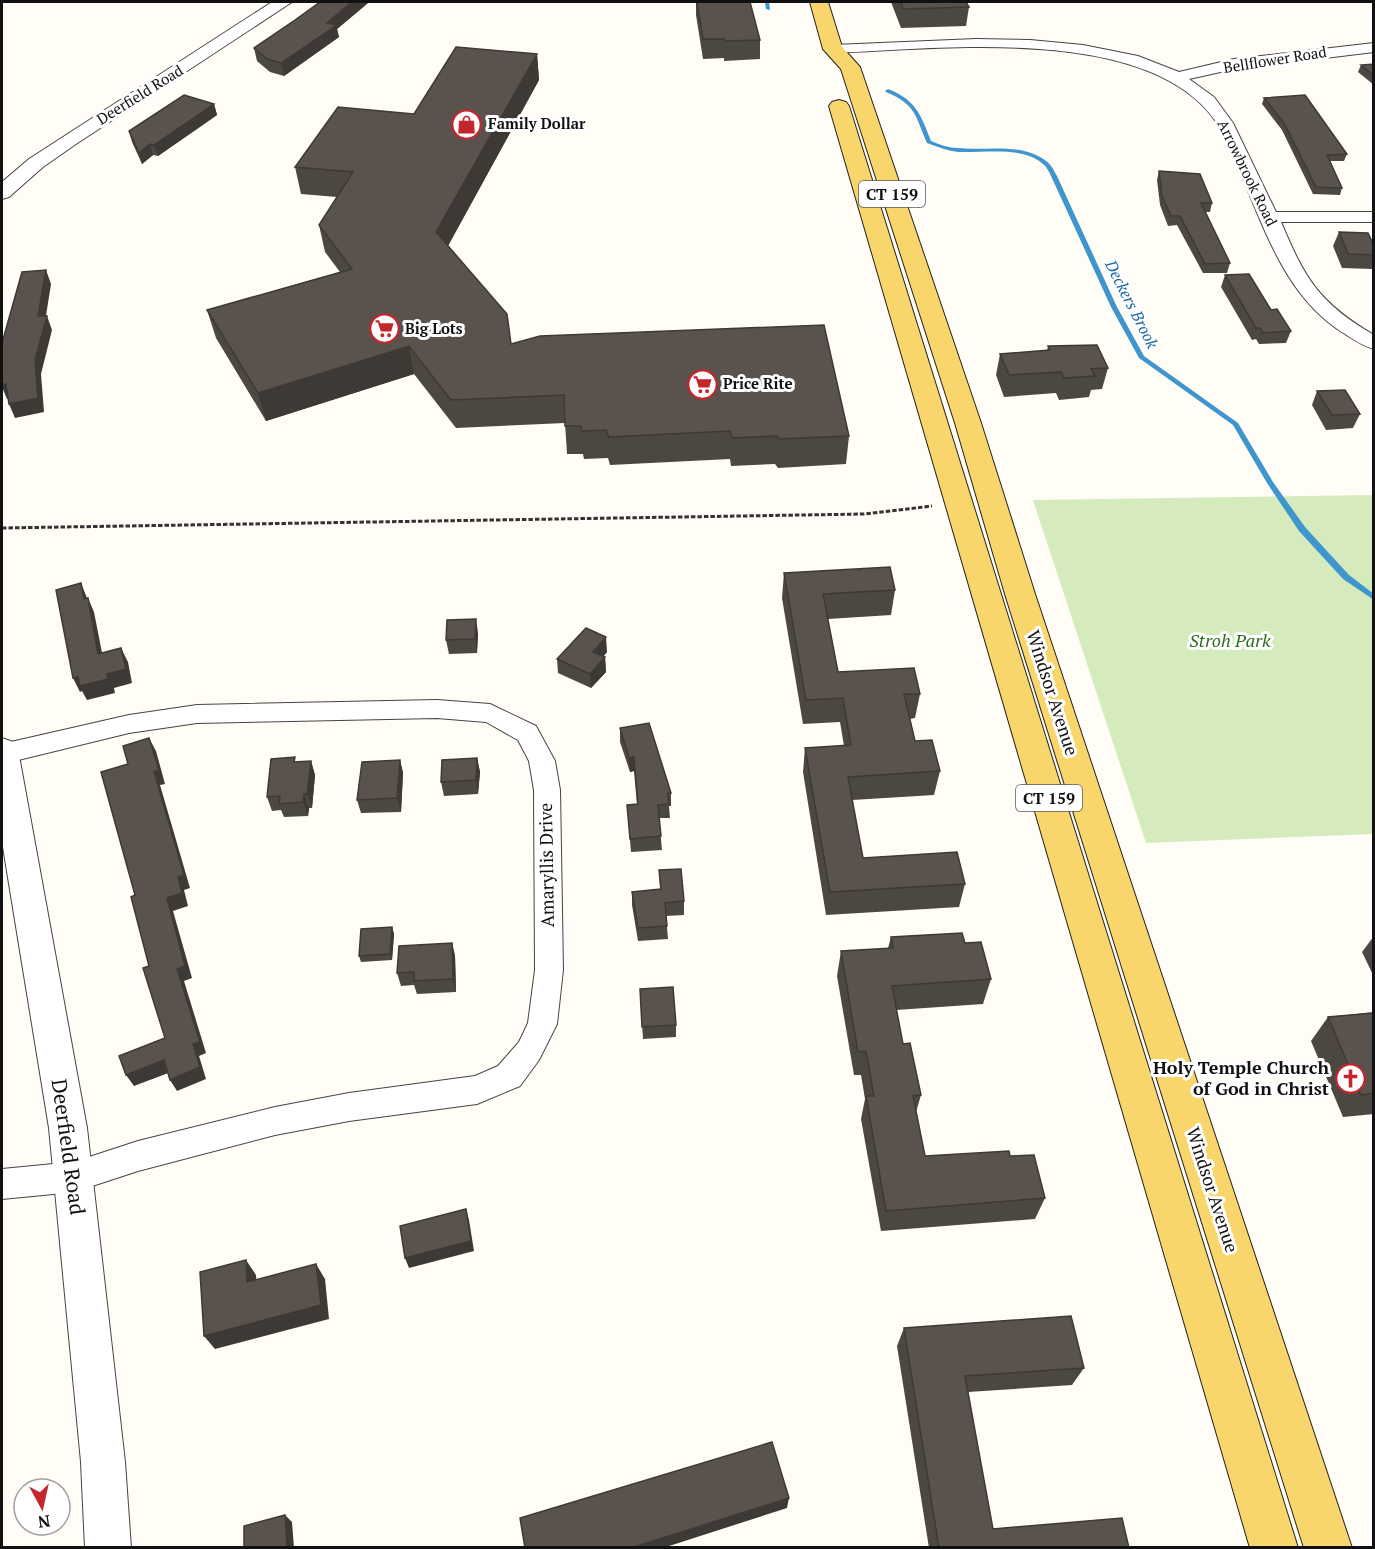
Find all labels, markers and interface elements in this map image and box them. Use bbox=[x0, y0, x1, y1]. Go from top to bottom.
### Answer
street label: Bellflower Road bbox=[1222, 41, 1328, 77]
street label: Deerfield Road bbox=[93, 60, 186, 129]
shop icon: Family Dollar bbox=[451, 108, 483, 140]
place label: Family Dollar bbox=[488, 113, 586, 133]
street label: Arrowbrook Road bbox=[1213, 116, 1282, 229]
road number: CT 159 bbox=[859, 181, 925, 207]
water label: Deckers Brook bbox=[1100, 255, 1164, 352]
supermarket icon: Big Lots bbox=[368, 313, 400, 345]
place label: Big Lots bbox=[405, 318, 463, 338]
supermarket icon: Price Rite bbox=[686, 368, 718, 400]
place label: Price Rite bbox=[723, 373, 793, 393]
street label: Windsor Avenue bbox=[1021, 627, 1085, 758]
park label: Stroh Park bbox=[1189, 628, 1271, 652]
road number: CT 159 bbox=[1016, 785, 1082, 811]
street label: Amaryllis Drive bbox=[533, 803, 559, 928]
place label: Holy Temple Church of God in Christ bbox=[1153, 1055, 1329, 1100]
church icon: Holy Temple Church of God in Christ bbox=[1334, 1062, 1366, 1094]
street label: Deerfield Road bbox=[46, 1077, 92, 1217]
street label: Windsor Avenue bbox=[1181, 1124, 1245, 1255]
north arrow bbox=[12, 1477, 72, 1537]
text: N bbox=[37, 1510, 52, 1534]

